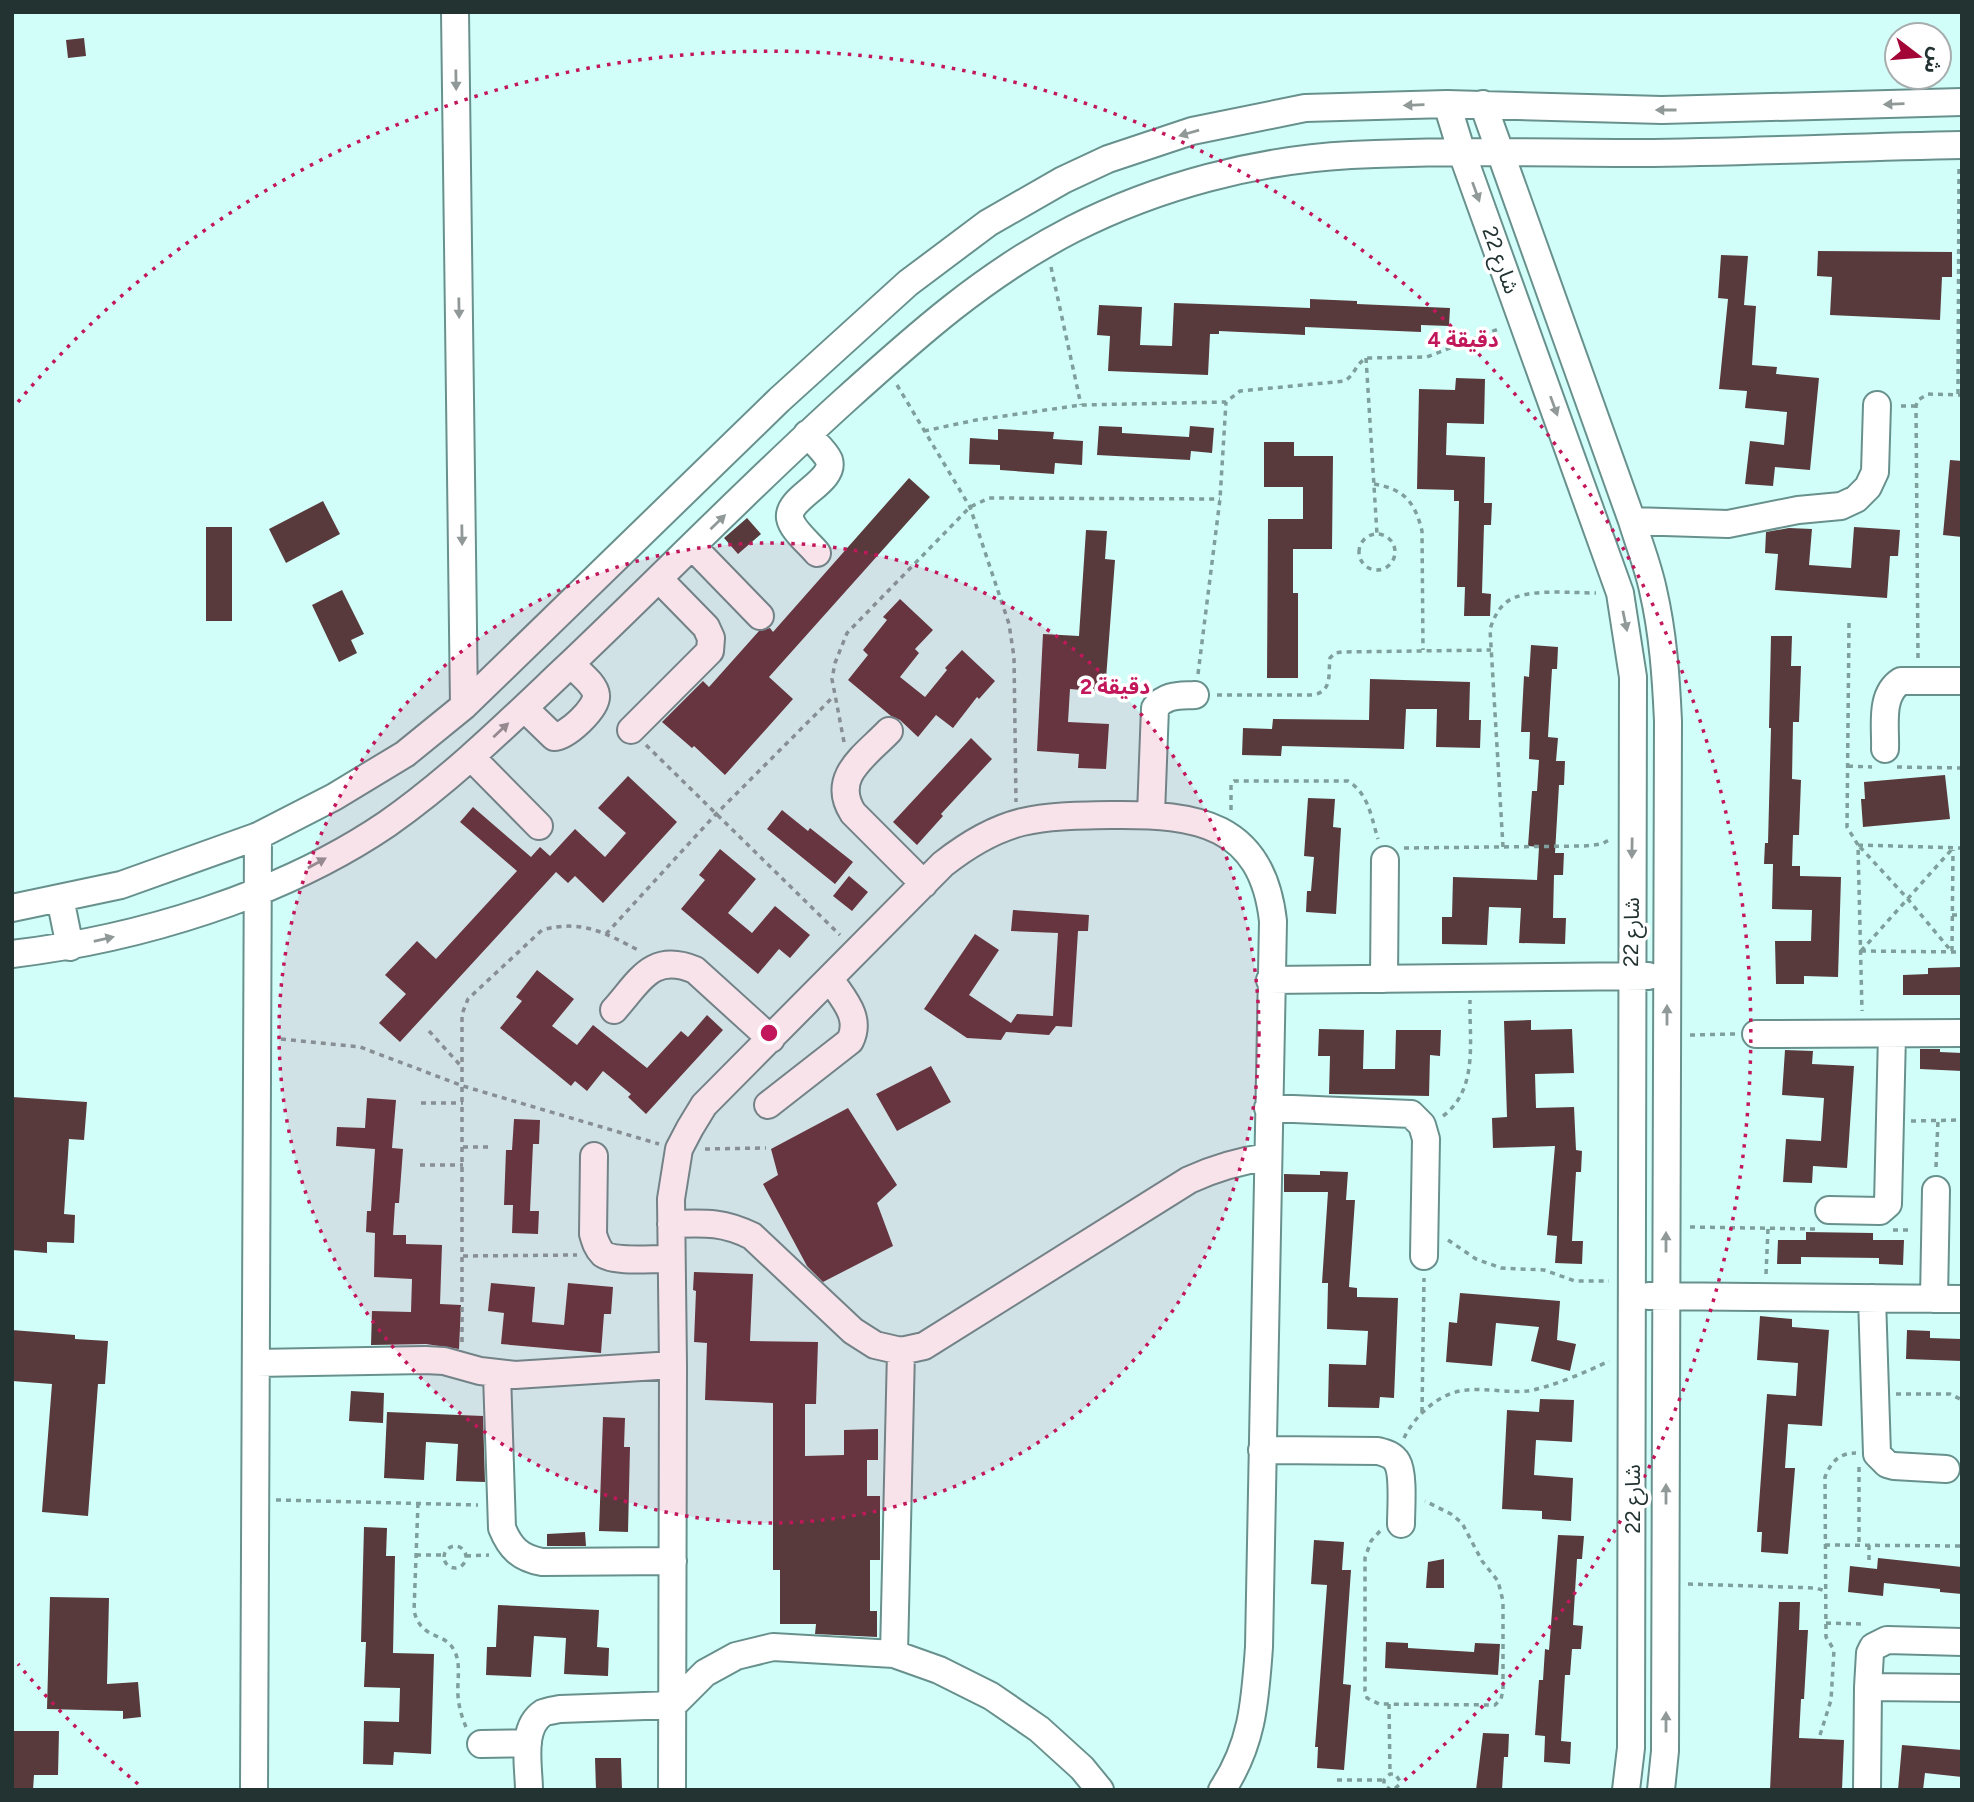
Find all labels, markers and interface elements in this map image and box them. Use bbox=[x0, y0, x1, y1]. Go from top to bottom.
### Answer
north arrow bbox=[1883, 21, 1953, 91]
text: ش bbox=[1919, 45, 1949, 76]
one-way arrow bbox=[450, 70, 462, 92]
one-way arrow bbox=[1882, 98, 1904, 109]
one-way arrow bbox=[1403, 99, 1425, 110]
one-way arrow bbox=[1655, 104, 1677, 115]
one-way arrow bbox=[1179, 128, 1200, 138]
one-way arrow bbox=[1471, 181, 1482, 202]
street label: شارع 22 bbox=[1475, 223, 1525, 298]
one-way arrow bbox=[453, 297, 465, 319]
text: 4 دقيقة bbox=[1427, 327, 1499, 352]
one-way arrow bbox=[1548, 395, 1559, 416]
one-way arrow bbox=[709, 514, 726, 530]
one-way arrow bbox=[456, 525, 468, 547]
one-way arrow bbox=[1620, 610, 1631, 632]
text: 2 دقيقة bbox=[1080, 674, 1150, 699]
one-way arrow bbox=[492, 722, 510, 738]
one-way arrow bbox=[1627, 837, 1638, 859]
one-way arrow bbox=[308, 857, 327, 869]
street label: شارع 22 bbox=[1618, 897, 1647, 967]
one-way arrow bbox=[93, 933, 115, 944]
one-way arrow bbox=[1661, 1004, 1673, 1026]
centre of rings bbox=[757, 1021, 781, 1045]
one-way arrow bbox=[1660, 1231, 1672, 1253]
street label: شارع 22 bbox=[1620, 1464, 1648, 1534]
one-way arrow bbox=[1660, 1483, 1672, 1505]
one-way arrow bbox=[1660, 1711, 1672, 1733]

